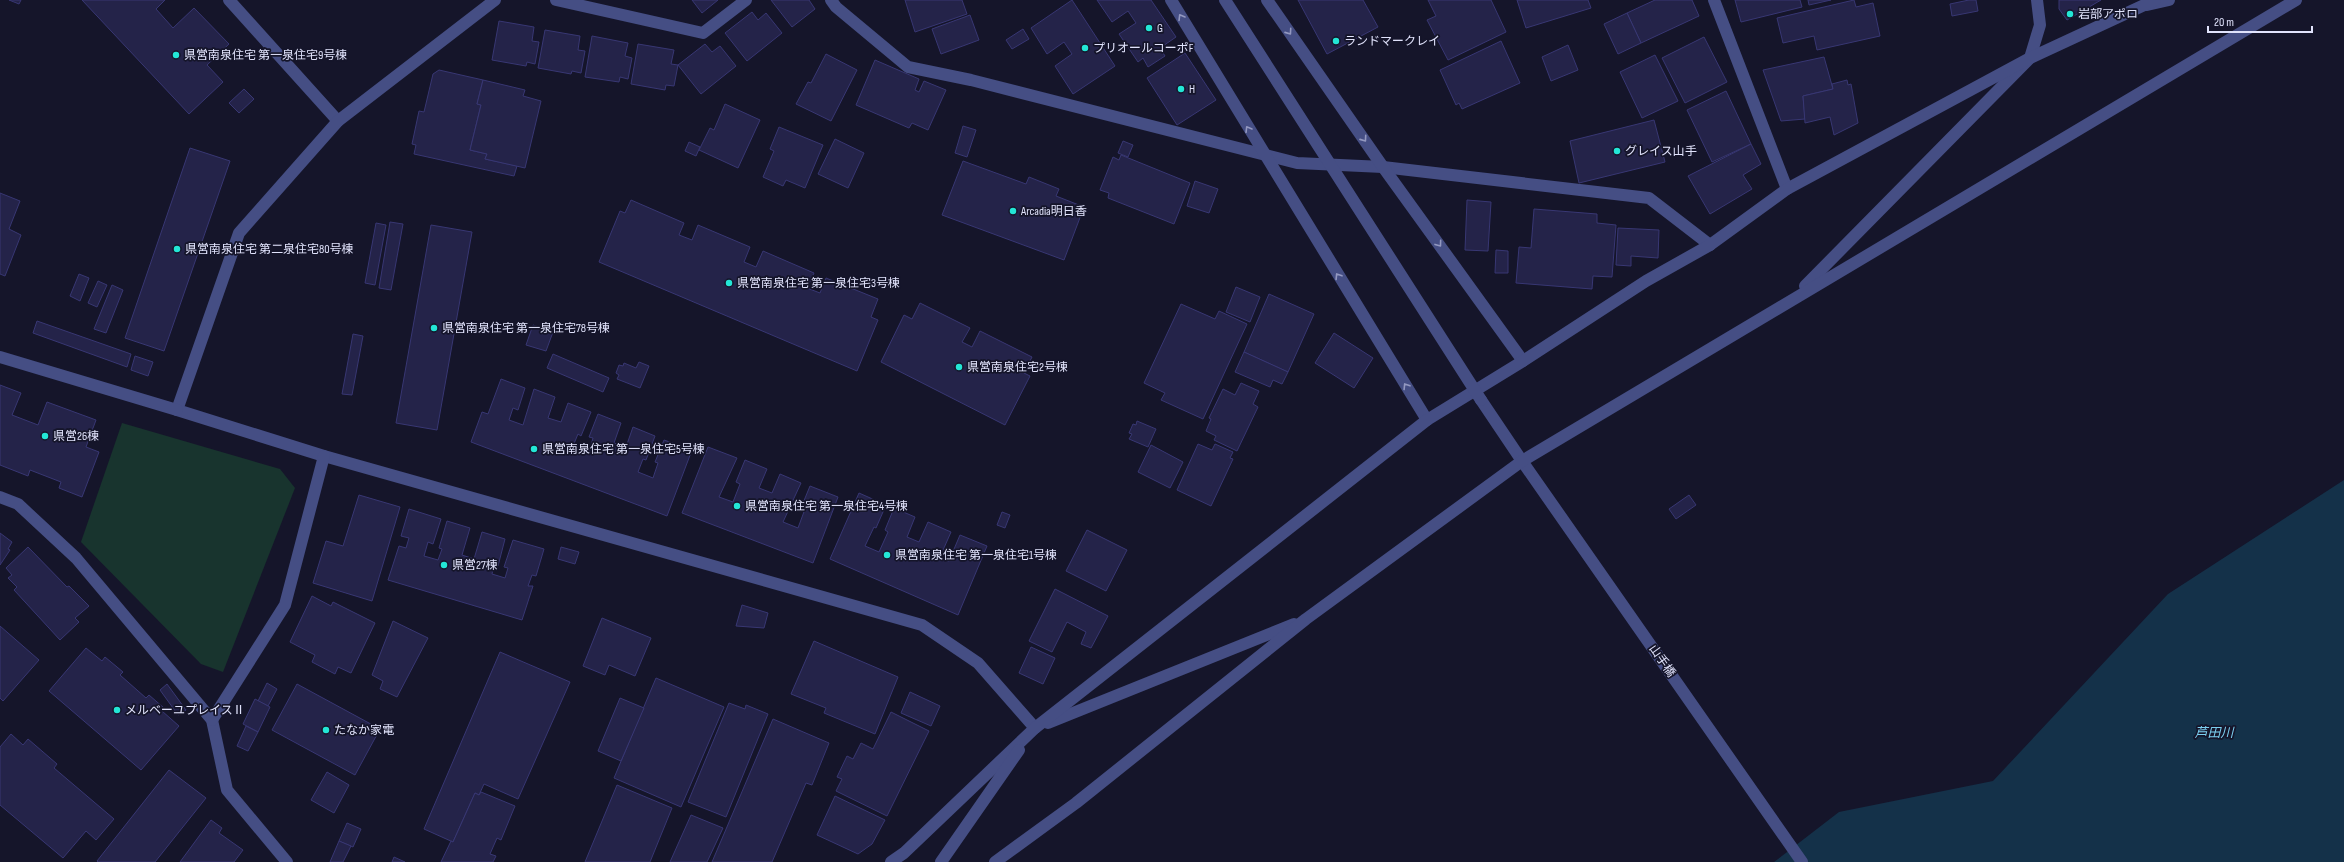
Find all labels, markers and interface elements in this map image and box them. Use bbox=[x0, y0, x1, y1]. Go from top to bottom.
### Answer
place label: 岩部アポロ bbox=[2078, 7, 2138, 22]
scale bar bbox=[2208, 8, 2312, 34]
marker: 岩部アポロ bbox=[2065, 9, 2075, 19]
one-way arrow bbox=[1179, 14, 1186, 21]
text: 20 m bbox=[2214, 15, 2234, 30]
place label: G bbox=[1157, 21, 1163, 36]
marker: G bbox=[1144, 23, 1154, 33]
one-way arrow bbox=[1284, 28, 1292, 35]
place label: ランドマークレイ bbox=[1344, 34, 1440, 49]
marker: ランドマークレイ bbox=[1331, 36, 1341, 46]
place label: プリオールコーポF bbox=[1093, 41, 1194, 56]
marker: プリオールコーポF bbox=[1080, 43, 1090, 53]
place label: 県営南泉住宅 第一泉住宅9号棟 bbox=[184, 48, 347, 63]
marker: 県営南泉住宅 第一泉住宅9号棟 bbox=[171, 50, 181, 60]
place label: H bbox=[1189, 82, 1195, 97]
marker: H bbox=[1176, 84, 1186, 94]
one-way arrow bbox=[1245, 126, 1253, 133]
one-way arrow bbox=[1359, 134, 1366, 141]
place label: グレイス山手 bbox=[1625, 144, 1697, 159]
marker: グレイス山手 bbox=[1612, 146, 1622, 156]
place label: Arcadia明日香 bbox=[1020, 204, 1087, 219]
marker: Arcadia明日香 bbox=[1008, 206, 1018, 216]
one-way arrow bbox=[1434, 240, 1441, 247]
place label: 県営南泉住宅 第二泉住宅80号棟 bbox=[185, 242, 354, 257]
marker: 県営南泉住宅 第二泉住宅80号棟 bbox=[172, 244, 182, 254]
one-way arrow bbox=[1335, 273, 1343, 280]
place label: 県営南泉住宅 第一泉住宅3号棟 bbox=[737, 276, 900, 291]
marker: 県営南泉住宅 第一泉住宅3号棟 bbox=[724, 278, 734, 288]
place label: 県営南泉住宅 第一泉住宅78号棟 bbox=[442, 321, 610, 336]
marker: 県営南泉住宅 第一泉住宅78号棟 bbox=[429, 323, 439, 333]
place label: 県営南泉住宅2号棟 bbox=[967, 360, 1068, 375]
marker: 県営南泉住宅2号棟 bbox=[954, 362, 964, 372]
one-way arrow bbox=[1403, 383, 1411, 390]
place label: 県営26棟 bbox=[53, 429, 99, 444]
marker: 県営26棟 bbox=[40, 431, 50, 441]
place label: 県営南泉住宅 第一泉住宅5号棟 bbox=[542, 442, 705, 457]
marker: 県営南泉住宅 第一泉住宅5号棟 bbox=[529, 444, 539, 454]
place label: 県営南泉住宅 第一泉住宅4号棟 bbox=[745, 499, 908, 514]
marker: 県営南泉住宅 第一泉住宅4号棟 bbox=[732, 501, 742, 511]
place label: 県営南泉住宅 第一泉住宅1号棟 bbox=[895, 548, 1057, 563]
marker: 県営南泉住宅 第一泉住宅1号棟 bbox=[882, 550, 892, 560]
place label: 県営27棟 bbox=[452, 558, 498, 573]
marker: 県営27棟 bbox=[439, 560, 449, 570]
street label: 山手橋 bbox=[1646, 642, 1678, 680]
place label: メルベーユプレイスⅡ bbox=[125, 703, 245, 718]
marker: メルベーユプレイスⅡ bbox=[112, 705, 122, 715]
place label: たなか家電 bbox=[334, 723, 394, 738]
marker: たなか家電 bbox=[321, 725, 331, 735]
water label: 芦田川 bbox=[2194, 725, 2235, 741]

